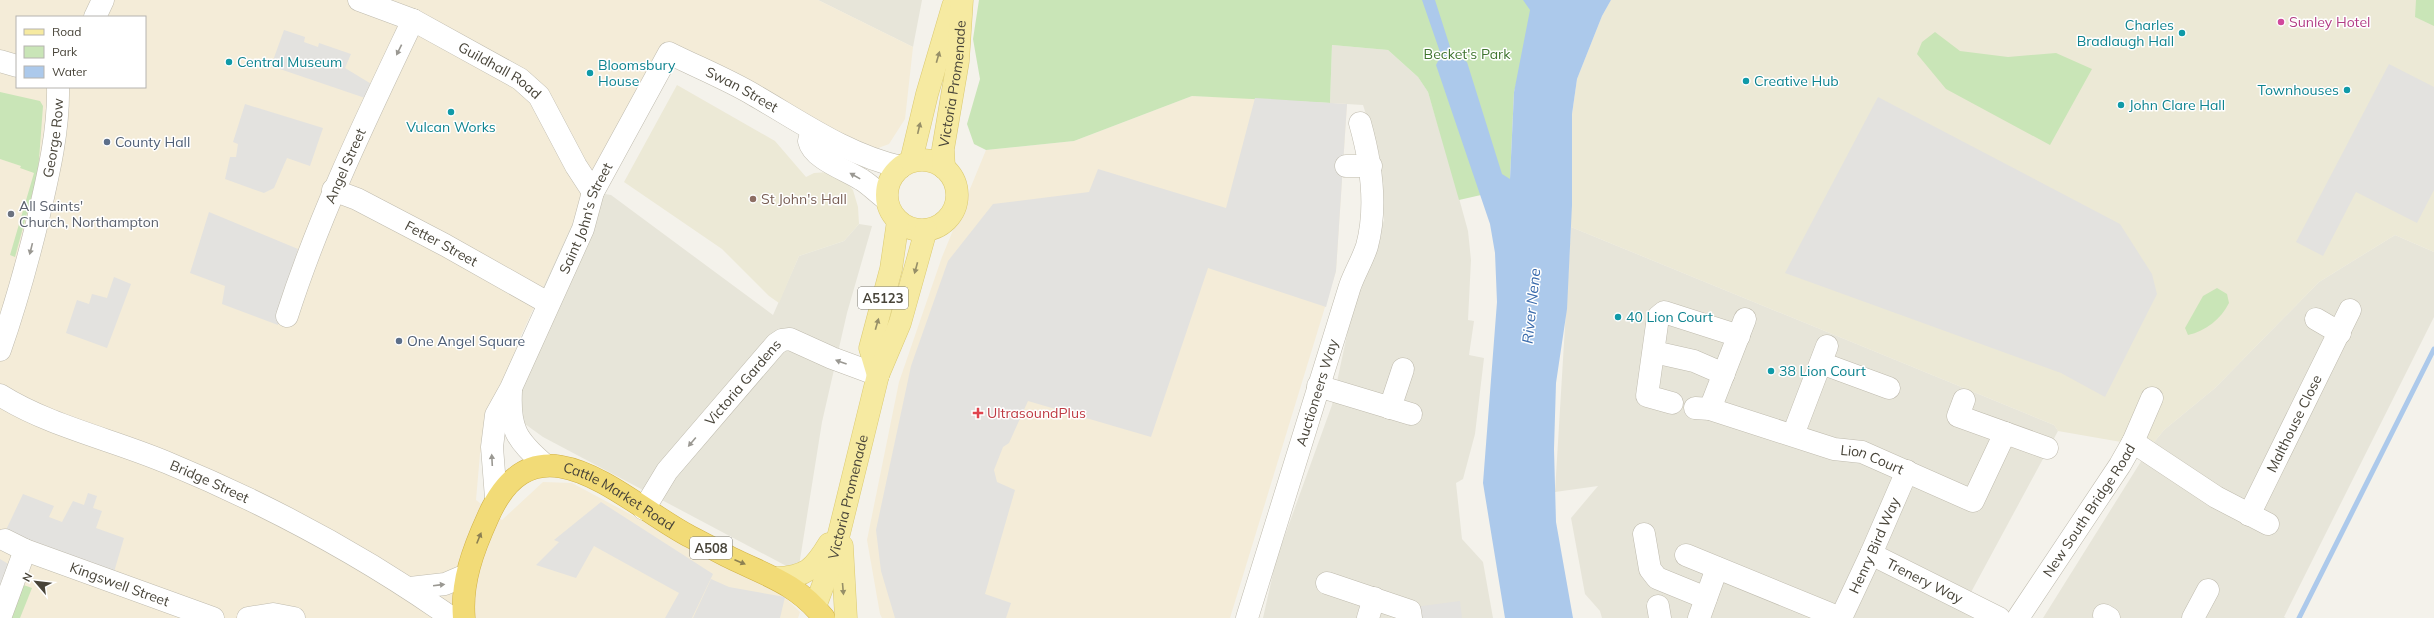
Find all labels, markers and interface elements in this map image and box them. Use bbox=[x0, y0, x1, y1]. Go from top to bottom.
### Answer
place label: Sunley Hotel bbox=[2289, 13, 2370, 31]
legend bbox=[16, 16, 146, 88]
place label: Charles Bradlaugh Hall bbox=[2077, 16, 2174, 50]
marker: Sunley Hotel bbox=[2276, 17, 2286, 27]
street label: Victoria Promenade bbox=[934, 20, 970, 149]
text: Road bbox=[52, 24, 81, 39]
marker: Charles Bradlaugh Hall bbox=[2177, 28, 2187, 38]
street label: Guildhall Road bbox=[455, 38, 545, 103]
text: Park bbox=[52, 44, 78, 59]
one-way arrow bbox=[396, 44, 402, 55]
park label: Becket's Park bbox=[1424, 45, 1511, 63]
one-way arrow bbox=[935, 51, 941, 63]
place label: Central Museum bbox=[237, 53, 342, 71]
place label: Bloomsbury House bbox=[598, 56, 676, 90]
marker: Central Museum bbox=[224, 57, 234, 67]
street label: Swan Street bbox=[703, 63, 781, 116]
text: Water bbox=[52, 64, 88, 79]
marker: Bloomsbury House bbox=[585, 68, 595, 78]
place label: Creative Hub bbox=[1754, 72, 1839, 90]
marker: Creative Hub bbox=[1741, 76, 1751, 86]
place label: Townhouses bbox=[2258, 81, 2339, 99]
marker: Townhouses bbox=[2342, 85, 2352, 95]
place label: John Clare Hall bbox=[2129, 96, 2225, 114]
street label: George Row bbox=[39, 98, 67, 179]
marker: John Clare Hall bbox=[2116, 100, 2126, 110]
marker: Vulcan Works bbox=[446, 107, 456, 117]
place label: Vulcan Works bbox=[406, 118, 496, 136]
one-way arrow bbox=[916, 121, 922, 134]
street label: Angel Street bbox=[321, 125, 370, 206]
place label: County Hall bbox=[115, 133, 190, 151]
marker: County Hall bbox=[102, 137, 112, 147]
street label: Saint John's Street bbox=[555, 159, 616, 277]
one-way arrow bbox=[849, 173, 861, 179]
place label: St John's Hall bbox=[761, 190, 847, 208]
marker: St John's Hall bbox=[748, 194, 758, 204]
place label: All Saints' Church, Northampton bbox=[19, 197, 159, 231]
marker: All Saints' Church, Northampton bbox=[6, 209, 16, 219]
street label: Fetter Street bbox=[402, 217, 481, 271]
one-way arrow bbox=[27, 243, 33, 255]
one-way arrow bbox=[913, 262, 919, 274]
water label: River Nene bbox=[1518, 267, 1544, 345]
road number: A5123 bbox=[858, 287, 908, 309]
place label: 40 Lion Court bbox=[1626, 308, 1713, 326]
marker: 40 Lion Court bbox=[1613, 312, 1623, 322]
one-way arrow bbox=[874, 317, 880, 329]
place label: One Angel Square bbox=[407, 332, 525, 350]
marker: One Angel Square bbox=[394, 336, 404, 346]
street label: Victoria Gardens bbox=[701, 336, 785, 429]
street label: Auctioneers Way bbox=[1292, 336, 1342, 448]
one-way arrow bbox=[835, 358, 847, 364]
place label: 38 Lion Court bbox=[1779, 362, 1866, 380]
marker: 38 Lion Court bbox=[1766, 366, 1776, 376]
street label: Malthouse Close bbox=[2262, 372, 2326, 475]
place label: UltrasoundPlus bbox=[987, 404, 1086, 422]
marker: UltrasoundPlus bbox=[972, 407, 984, 419]
street label: Victoria Promenade bbox=[824, 433, 872, 561]
one-way arrow bbox=[688, 436, 697, 447]
street label: Lion Court bbox=[1839, 441, 1907, 478]
street label: New South Bridge Road bbox=[2039, 441, 2139, 581]
one-way arrow bbox=[489, 453, 495, 466]
street label: Bridge Street bbox=[167, 456, 252, 507]
street label: Cattle Market Road bbox=[562, 458, 678, 534]
street label: Henry Bird Way bbox=[1845, 494, 1904, 596]
one-way arrow bbox=[476, 532, 482, 544]
road number: A508 bbox=[690, 537, 732, 559]
street label: Trenery Way bbox=[1884, 554, 1966, 608]
street label: Kingswell Street bbox=[67, 558, 172, 611]
one-way arrow bbox=[734, 559, 745, 565]
north arrow bbox=[16, 562, 56, 602]
text: N bbox=[19, 570, 35, 584]
one-way arrow bbox=[433, 582, 445, 588]
one-way arrow bbox=[840, 583, 846, 595]

